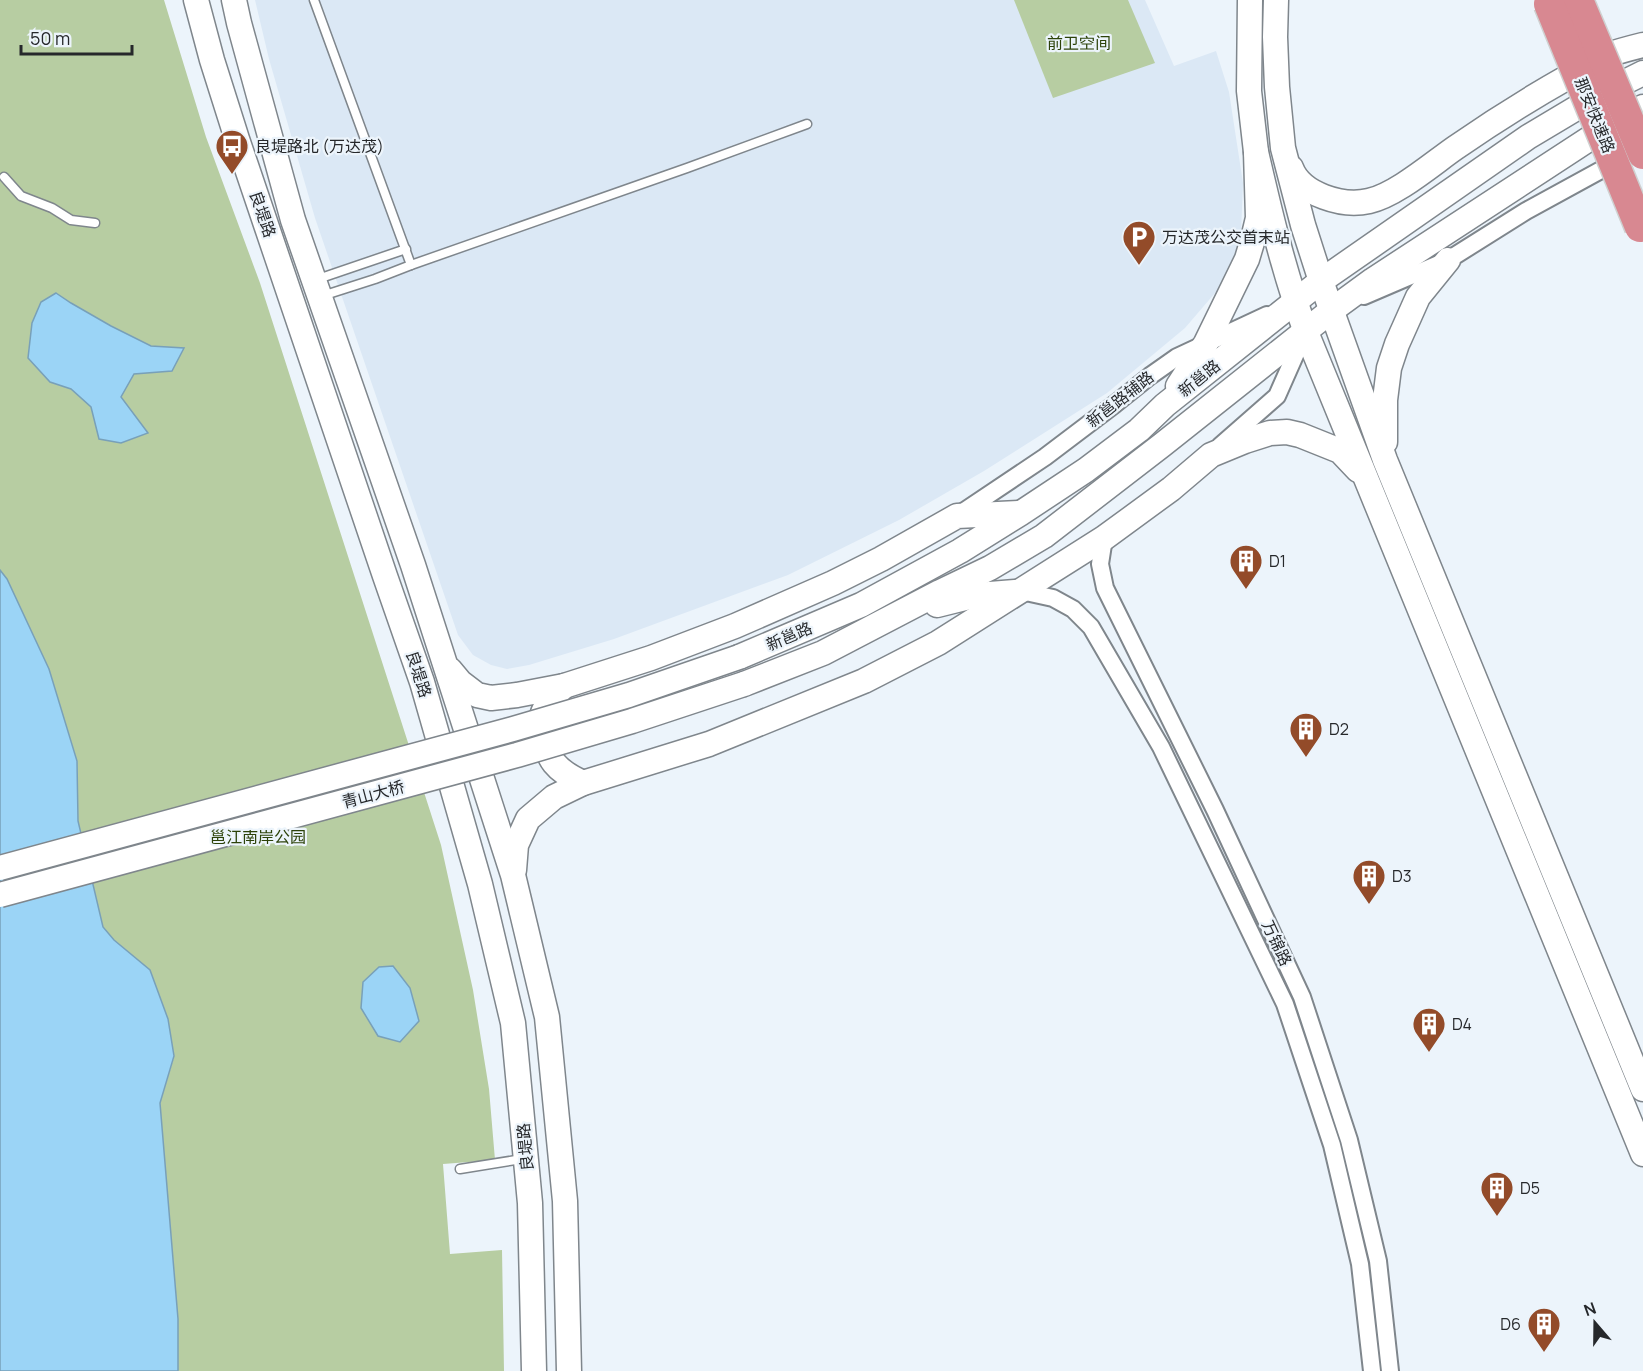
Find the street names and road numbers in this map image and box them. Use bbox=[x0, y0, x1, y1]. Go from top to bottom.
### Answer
street label: 那安快速路 bbox=[1570, 74, 1620, 156]
street label: 良堤路 bbox=[245, 188, 281, 240]
street label: 新邕路 bbox=[1173, 354, 1225, 402]
street label: 新邕路辅路 bbox=[1082, 366, 1158, 432]
street label: 新邕路 bbox=[763, 616, 815, 656]
street label: 良堤路 bbox=[401, 648, 437, 700]
street label: 青山大桥 bbox=[339, 775, 407, 813]
street label: 万锦路 bbox=[1257, 917, 1297, 969]
street label: 良堤路 bbox=[512, 1122, 538, 1172]

